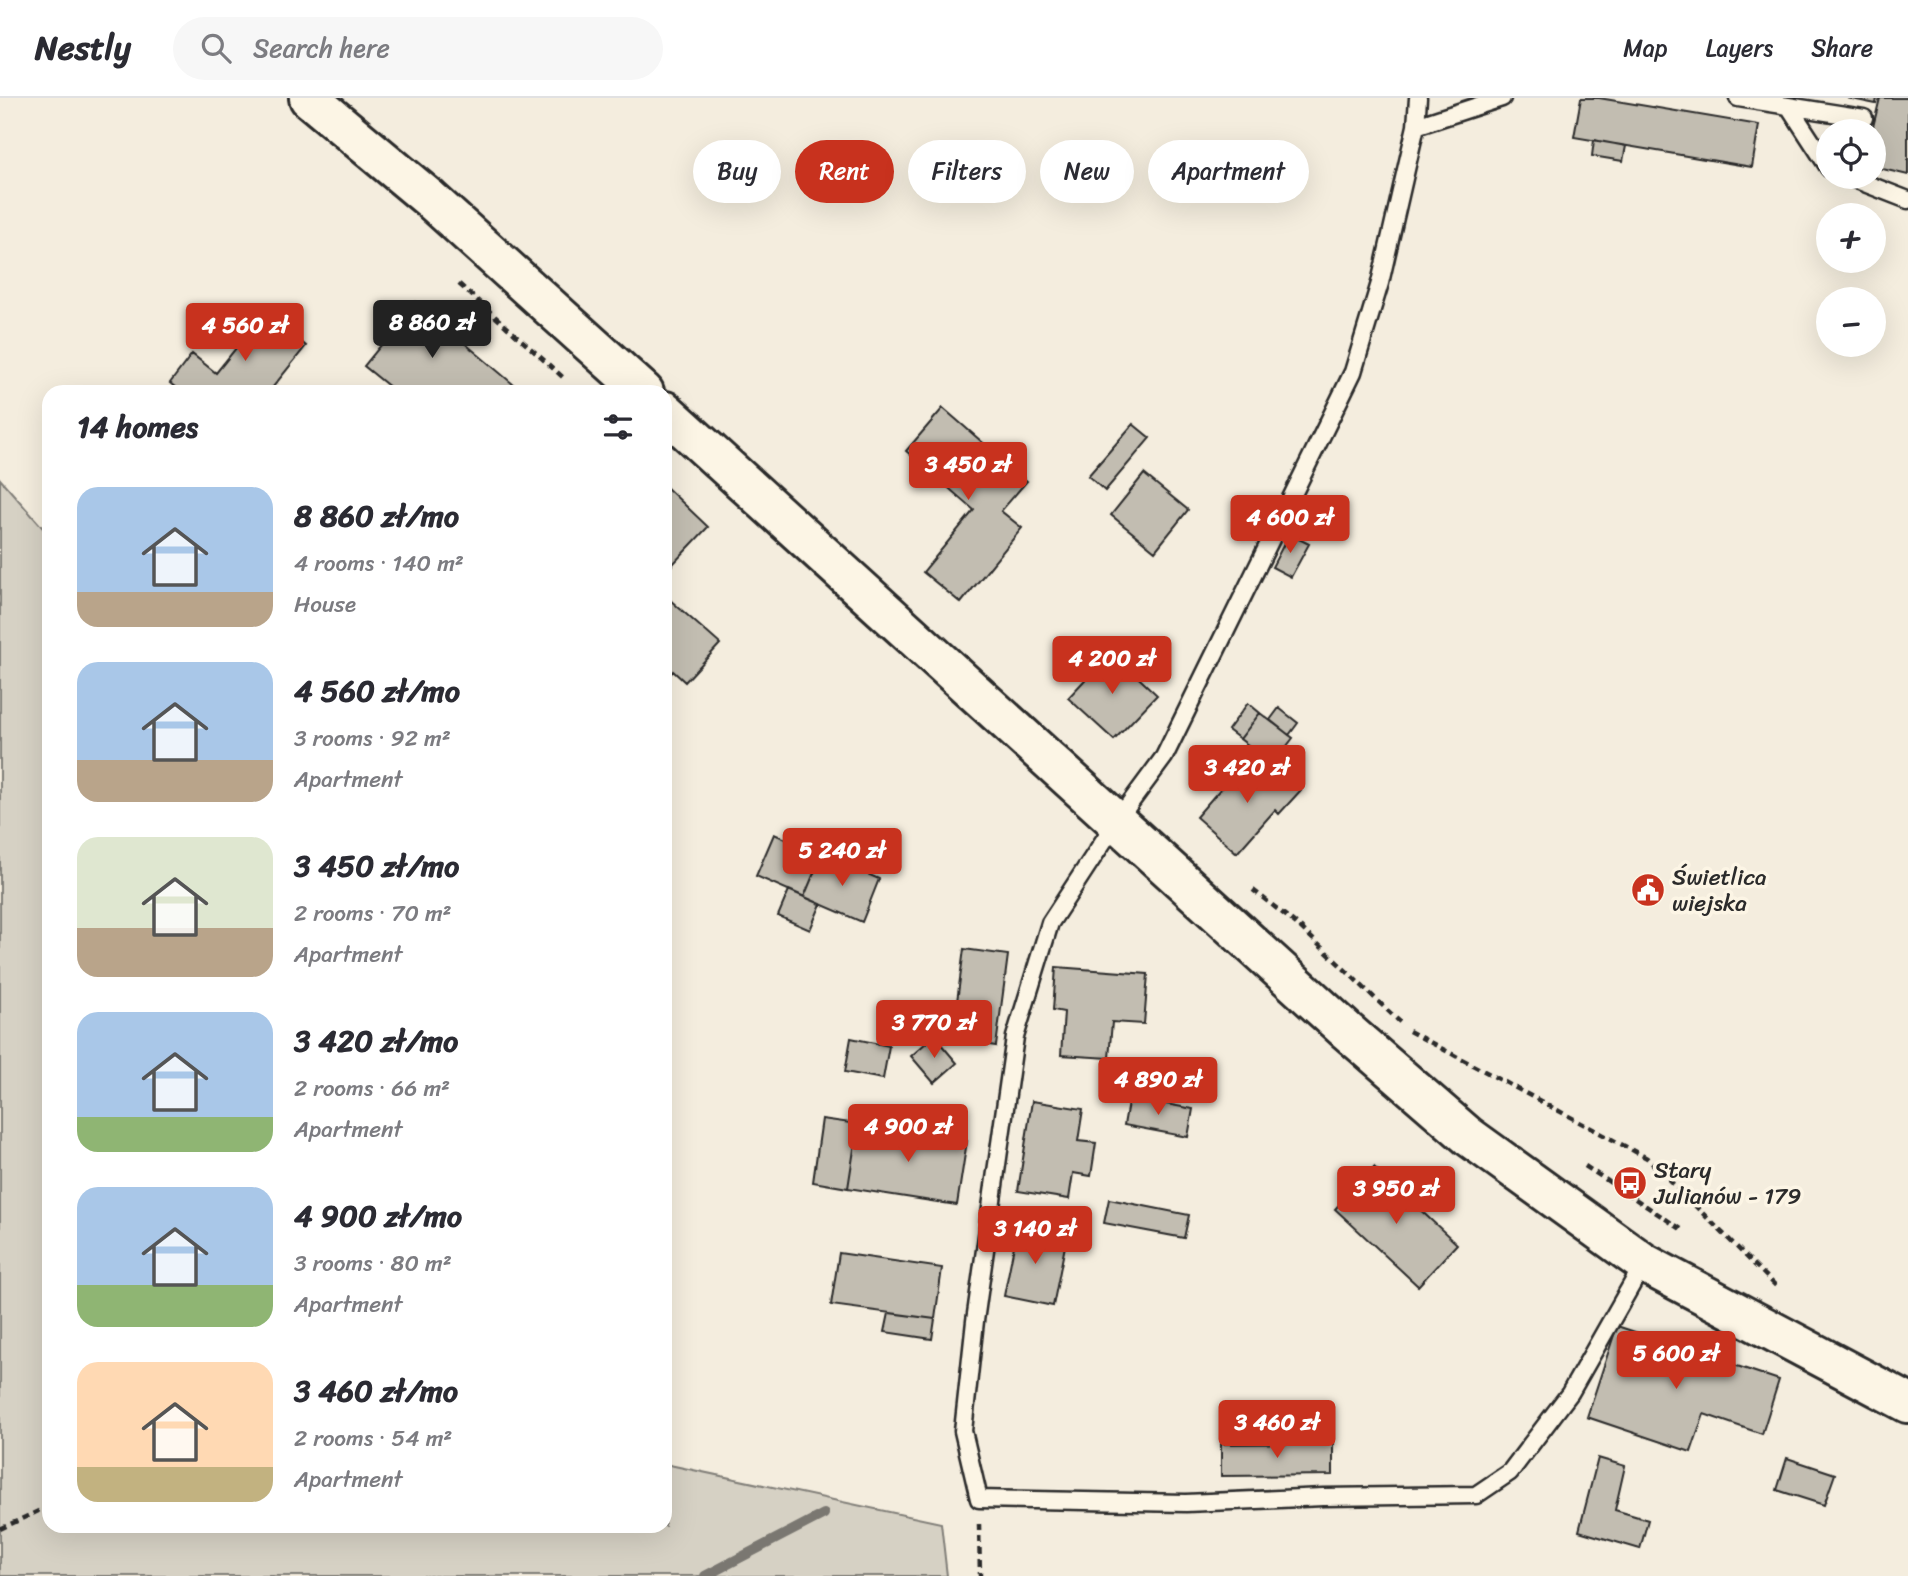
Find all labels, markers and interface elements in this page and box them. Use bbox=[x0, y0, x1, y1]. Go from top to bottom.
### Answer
search box bbox=[173, 17, 663, 80]
text: Nestly bbox=[35, 19, 131, 77]
text: Search here bbox=[253, 25, 390, 71]
text: Map bbox=[1623, 27, 1668, 69]
text: Layers bbox=[1706, 27, 1773, 69]
text: Share bbox=[1811, 27, 1873, 69]
icon: search bbox=[197, 29, 235, 67]
map controls bbox=[1816, 119, 1886, 357]
button: locate bbox=[1816, 119, 1886, 189]
chip: Buy bbox=[693, 140, 781, 203]
chip: Rent bbox=[795, 140, 894, 203]
chip: Filters bbox=[908, 140, 1026, 203]
chip: New bbox=[1040, 140, 1134, 203]
chip: Apartment bbox=[1148, 140, 1309, 203]
button: + bbox=[1816, 203, 1886, 273]
button: − bbox=[1816, 287, 1886, 357]
pin: 8 860 zł bbox=[360, 300, 504, 360]
text: 8 860 zł bbox=[389, 302, 475, 343]
pin: 4 560 zł bbox=[173, 303, 317, 363]
text: 4 560 zł bbox=[202, 305, 288, 346]
text: 14 homes bbox=[77, 400, 198, 454]
icon: filters bbox=[599, 408, 637, 446]
pin: 3 450 zł bbox=[896, 442, 1040, 502]
text: 3 450 zł bbox=[925, 444, 1011, 485]
text: 8 860 zł/mo bbox=[294, 489, 459, 543]
pin: 4 600 zł bbox=[1218, 496, 1362, 555]
text: 4 600 zł bbox=[1247, 497, 1333, 538]
icon: home bbox=[133, 515, 217, 599]
text: 4 rooms · 140 m² bbox=[294, 543, 464, 584]
text: House bbox=[294, 584, 356, 625]
pin: 4 200 zł bbox=[1040, 636, 1184, 696]
text: 4 200 zł bbox=[1068, 638, 1156, 679]
text: 4 560 zł/mo bbox=[294, 664, 460, 718]
icon: home bbox=[133, 690, 217, 774]
text: 3 rooms · 92 m² bbox=[294, 718, 451, 759]
pin: 3 420 zł bbox=[1175, 746, 1319, 805]
text: 3 420 zł bbox=[1204, 747, 1290, 788]
text: Apartment bbox=[294, 759, 403, 800]
pin: 5 240 zł bbox=[770, 828, 914, 888]
text: 5 240 zł bbox=[799, 830, 885, 871]
text: 3 450 zł/mo bbox=[294, 839, 459, 893]
place label: Świetlica wiejska bbox=[1672, 857, 1766, 924]
icon: home bbox=[133, 865, 217, 949]
public building icon: Świetlica wiejska bbox=[1629, 871, 1667, 909]
text: 2 rooms · 70 m² bbox=[294, 893, 452, 934]
text: Apartment bbox=[294, 934, 403, 975]
pin: 3 770 zł bbox=[862, 1000, 1006, 1060]
text: 3 770 zł bbox=[892, 1002, 976, 1043]
text: 3 420 zł/mo bbox=[294, 1014, 458, 1068]
icon: home bbox=[133, 1040, 217, 1124]
pin: 4 890 zł bbox=[1086, 1058, 1230, 1117]
text: 4 890 zł bbox=[1114, 1059, 1202, 1100]
text: 2 rooms · 66 m² bbox=[294, 1068, 450, 1109]
pin: 4 900 zł bbox=[836, 1104, 980, 1164]
text: 4 900 zł bbox=[864, 1106, 952, 1147]
text: Apartment bbox=[294, 1109, 403, 1150]
place label: Stary Julianów - 179 bbox=[1653, 1150, 1801, 1217]
bus stop icon: Stary Julianów - 179 bbox=[1611, 1164, 1649, 1202]
pin: 3 950 zł bbox=[1324, 1166, 1468, 1226]
text: 3 950 zł bbox=[1353, 1168, 1439, 1209]
text: 4 900 zł/mo bbox=[294, 1189, 462, 1243]
pin: 3 140 zł bbox=[963, 1206, 1107, 1266]
text: 3 140 zł bbox=[994, 1208, 1076, 1249]
icon: home bbox=[133, 1215, 217, 1299]
text: 3 rooms · 80 m² bbox=[294, 1243, 452, 1284]
text: Apartment bbox=[294, 1284, 403, 1325]
pin: 5 600 zł bbox=[1604, 1332, 1748, 1391]
text: 5 600 zł bbox=[1633, 1333, 1719, 1374]
text: 3 460 zł/mo bbox=[294, 1364, 458, 1418]
icon: home bbox=[133, 1390, 217, 1474]
pin: 3 460 zł bbox=[1205, 1400, 1349, 1460]
text: 3 460 zł bbox=[1234, 1402, 1320, 1443]
text: 2 rooms · 54 m² bbox=[294, 1418, 452, 1459]
text: Apartment bbox=[294, 1459, 403, 1500]

